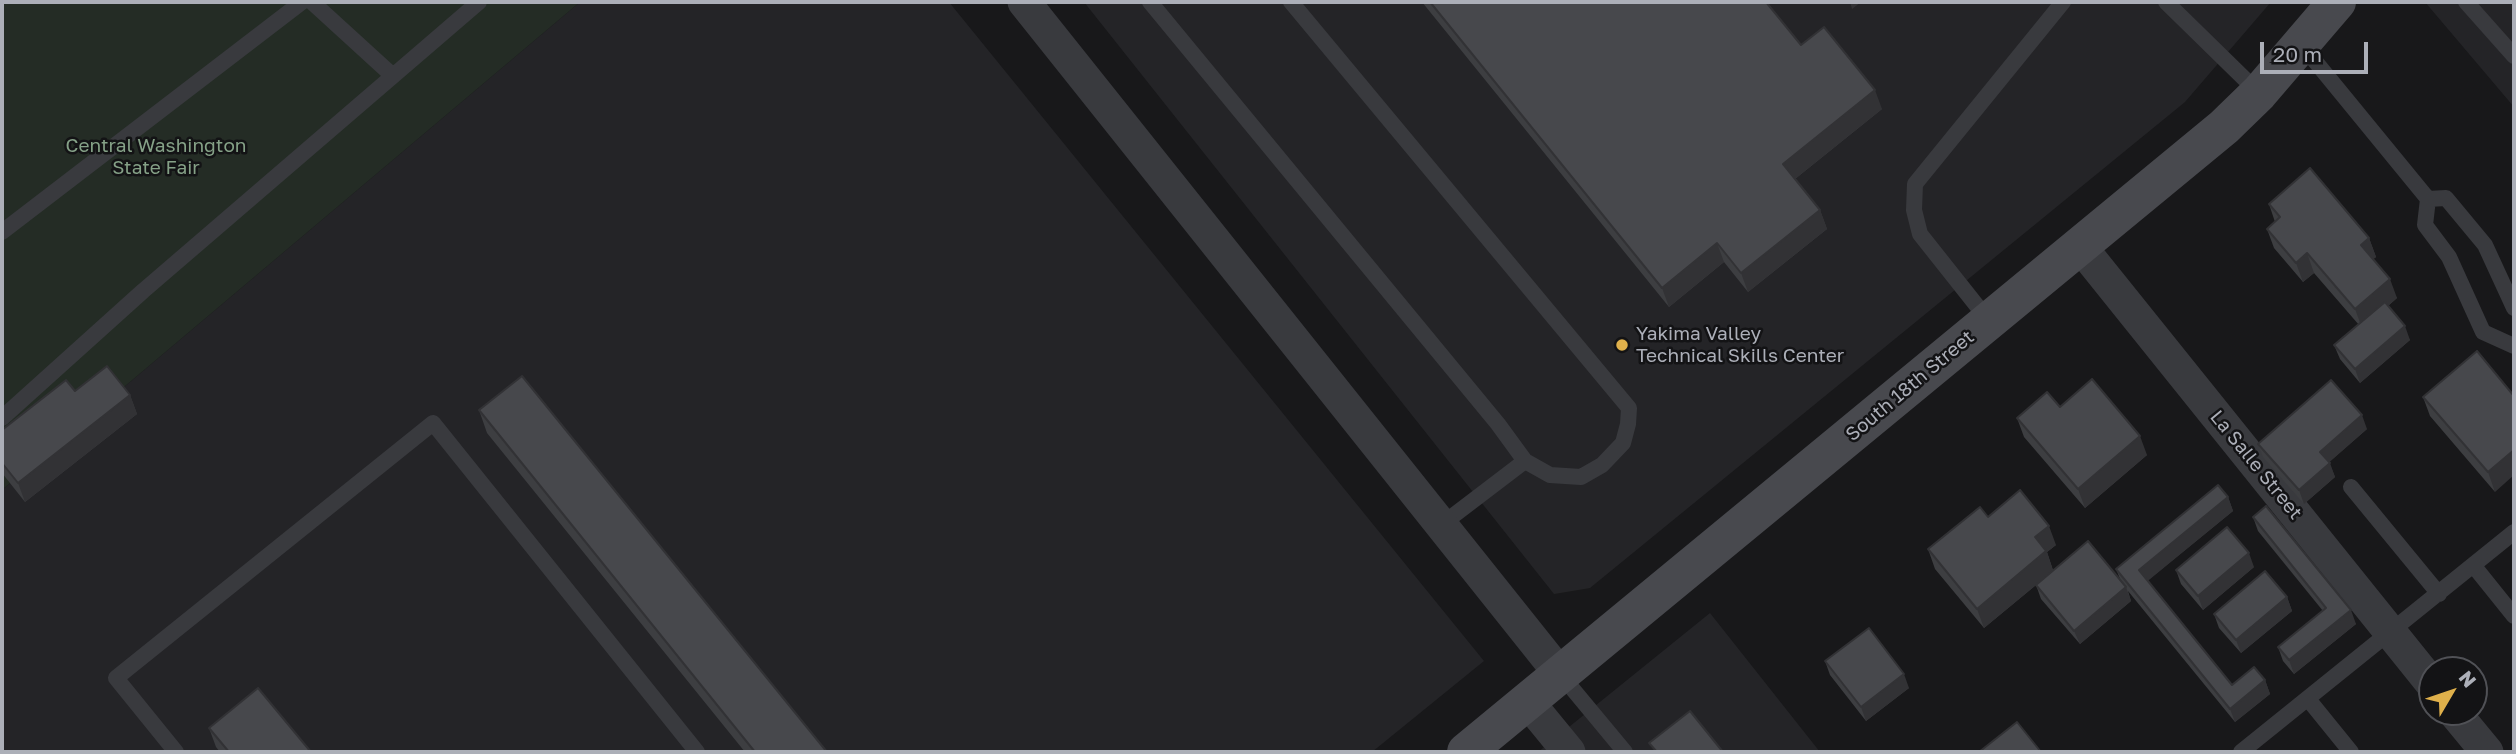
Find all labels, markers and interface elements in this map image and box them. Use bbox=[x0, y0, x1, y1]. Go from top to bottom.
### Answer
scale bar bbox=[2264, 28, 2372, 72]
text: 20 m bbox=[2273, 41, 2322, 67]
park label: Central Washington State Fair bbox=[66, 135, 246, 179]
place label: Yakima Valley Technical Skills Center bbox=[1636, 323, 1844, 367]
street label: South 18th Street bbox=[1841, 326, 1979, 446]
marker: Yakima Valley Technical Skills Center bbox=[1614, 337, 1630, 353]
street label: La Salle Street bbox=[2205, 406, 2307, 524]
north arrow bbox=[2418, 656, 2488, 726]
text: N bbox=[2455, 666, 2482, 692]

